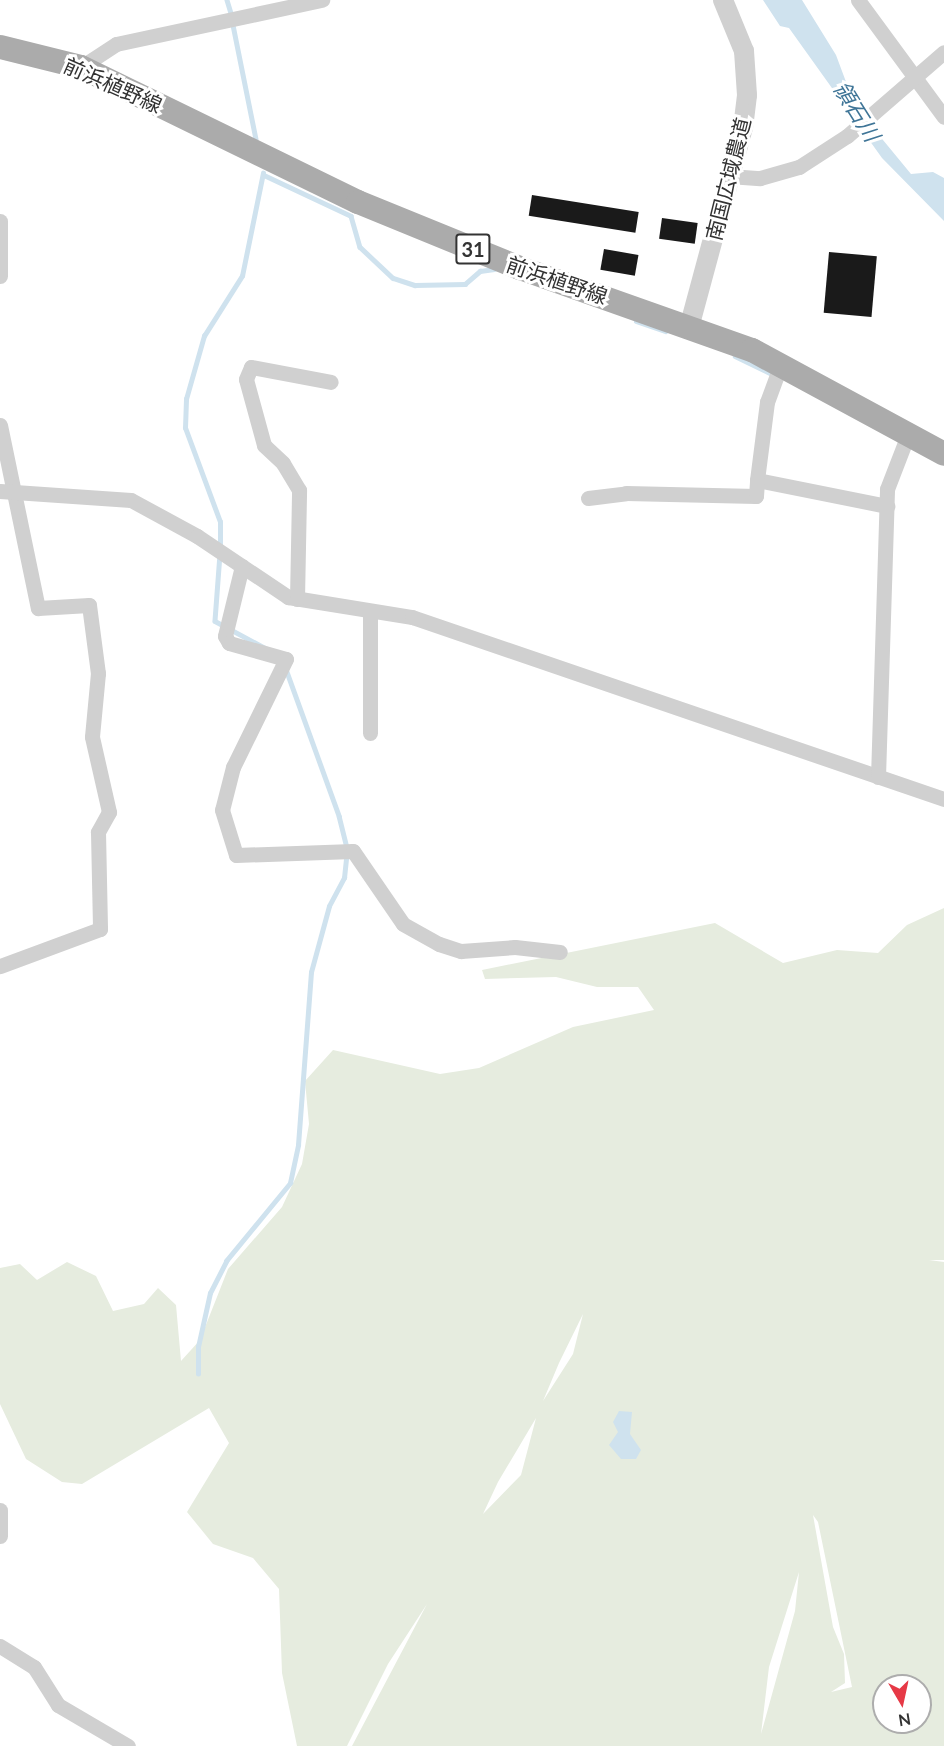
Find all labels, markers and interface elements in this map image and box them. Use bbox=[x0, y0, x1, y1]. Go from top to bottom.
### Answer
street label: 前浜植野線 bbox=[60, 52, 166, 118]
water label: 領石川 bbox=[828, 76, 886, 146]
street label: 南国広域農道 bbox=[701, 115, 755, 243]
road number: 31 bbox=[455, 232, 491, 266]
street label: 前浜植野線 bbox=[503, 251, 611, 309]
north arrow bbox=[872, 1674, 932, 1734]
text: N bbox=[897, 1710, 912, 1731]

